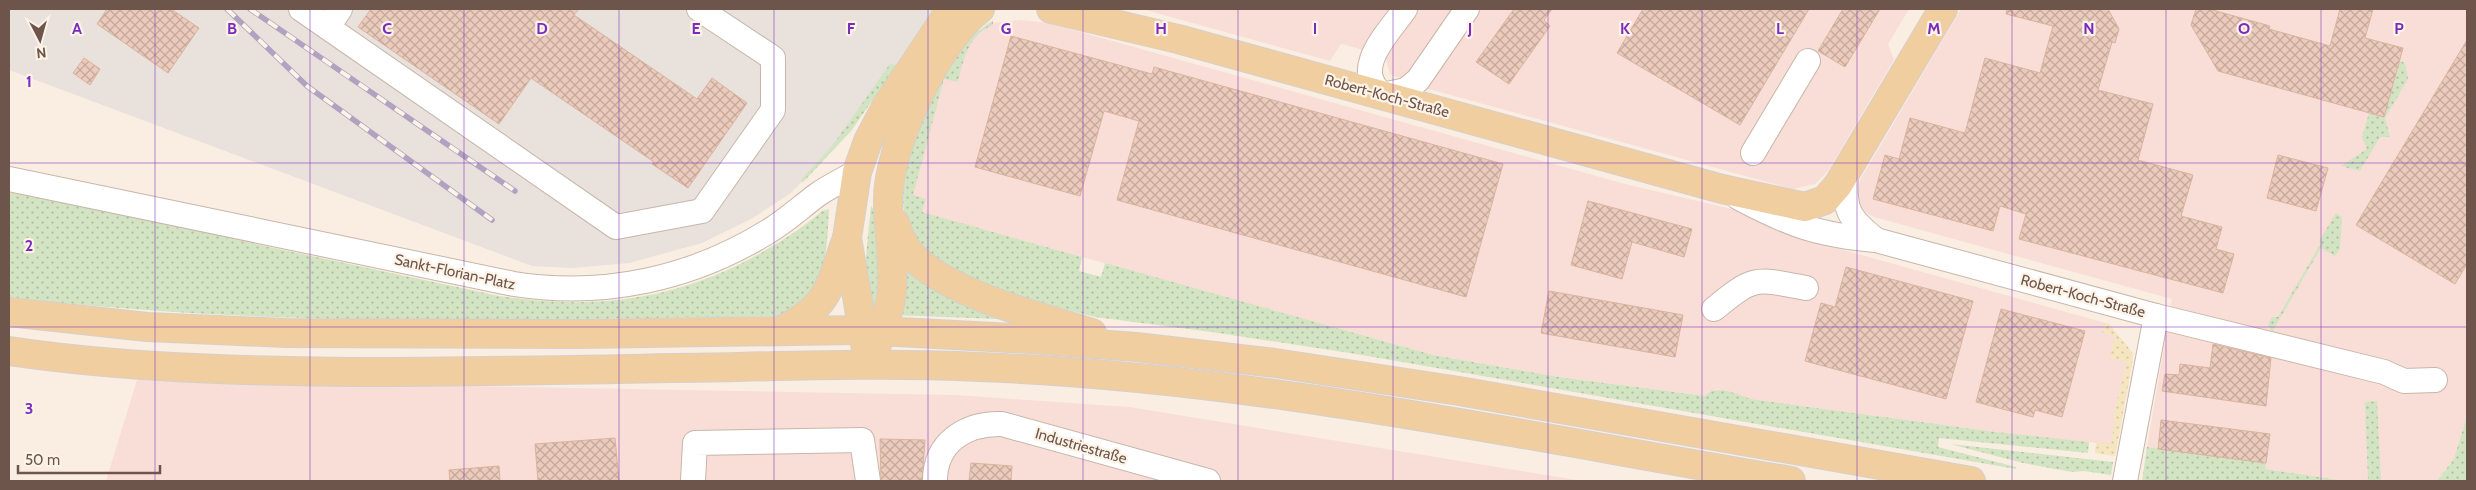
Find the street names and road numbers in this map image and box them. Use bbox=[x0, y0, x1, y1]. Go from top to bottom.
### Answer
street label: Robert-Koch-Straße bbox=[1323, 71, 1452, 121]
street label: Sankt-Florian-Platz bbox=[393, 250, 517, 294]
street label: Robert-Koch-Straße bbox=[2019, 271, 2148, 321]
street label: Industriestraße bbox=[1033, 424, 1129, 468]

